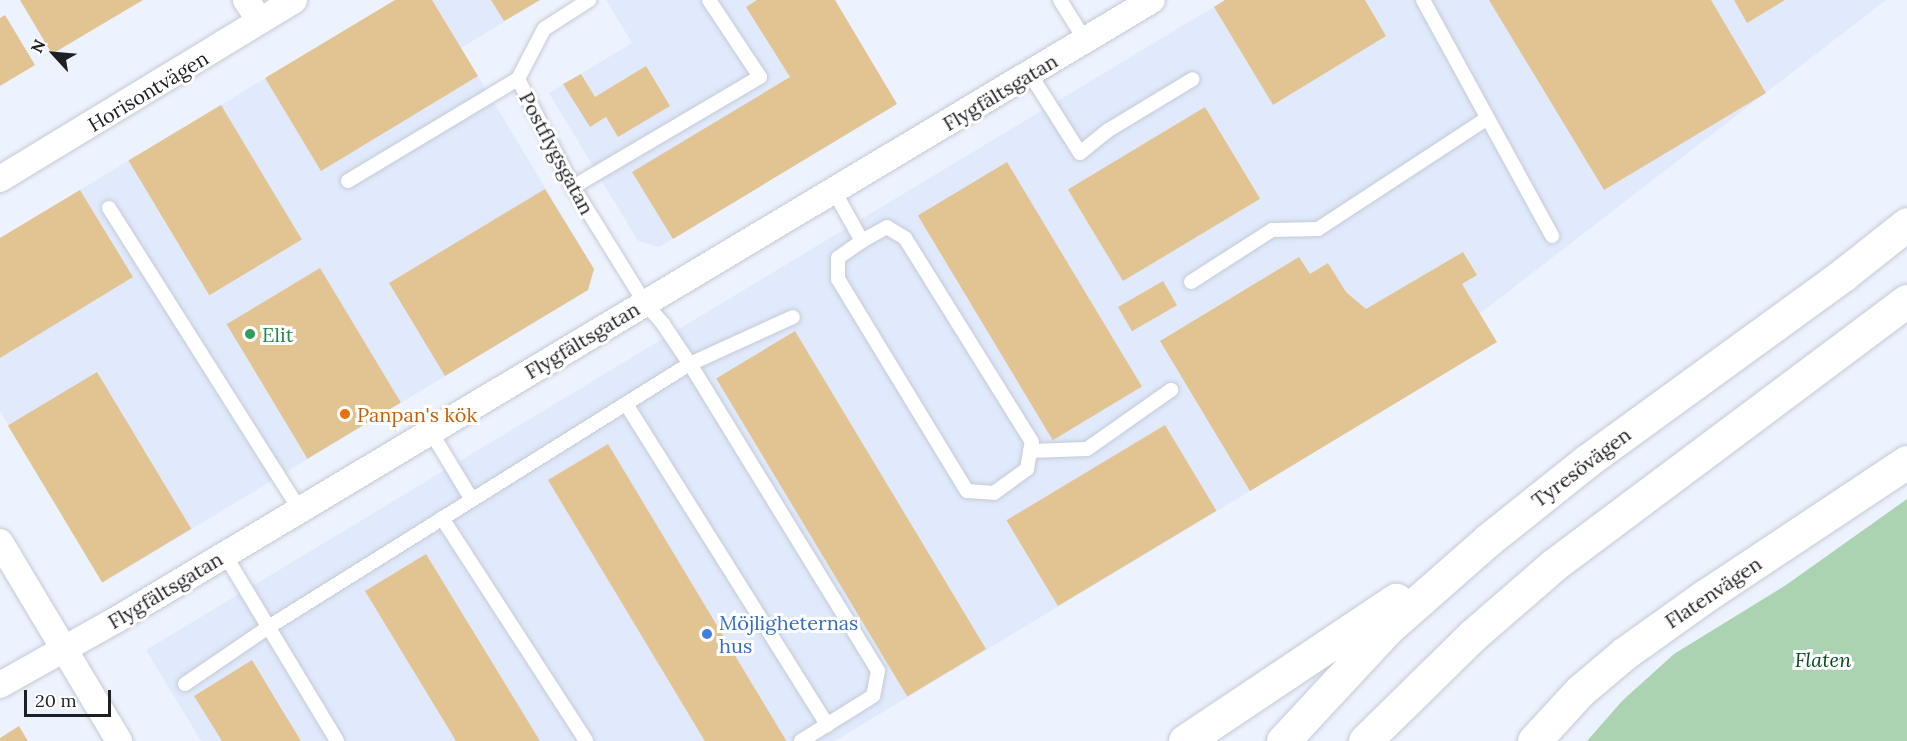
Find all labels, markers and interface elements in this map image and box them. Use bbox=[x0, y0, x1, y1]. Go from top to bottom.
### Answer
north arrow bbox=[24, 24, 84, 84]
text: N bbox=[26, 36, 50, 56]
street label: Horisontvägen bbox=[83, 46, 213, 136]
street label: Flygfältsgatan bbox=[938, 48, 1062, 136]
street label: Postflygsgatan bbox=[515, 88, 599, 218]
street label: Flygfältsgatan bbox=[520, 296, 644, 384]
place label: Elit bbox=[262, 322, 294, 346]
marker: Elit bbox=[243, 327, 257, 341]
place label: Panpan's kök bbox=[357, 402, 477, 426]
marker: Panpan's kök bbox=[338, 407, 352, 421]
street label: Tyresövägen bbox=[1527, 422, 1635, 512]
street label: Flygfältsgatan bbox=[103, 546, 227, 634]
street label: Flatenvägen bbox=[1660, 551, 1766, 633]
place label: Möjligheternas hus bbox=[719, 610, 858, 657]
marker: Möjligheternas hus bbox=[700, 627, 714, 641]
park label: Flaten bbox=[1795, 647, 1851, 671]
scale bar bbox=[27, 678, 114, 716]
text: 20 m bbox=[35, 689, 77, 712]

